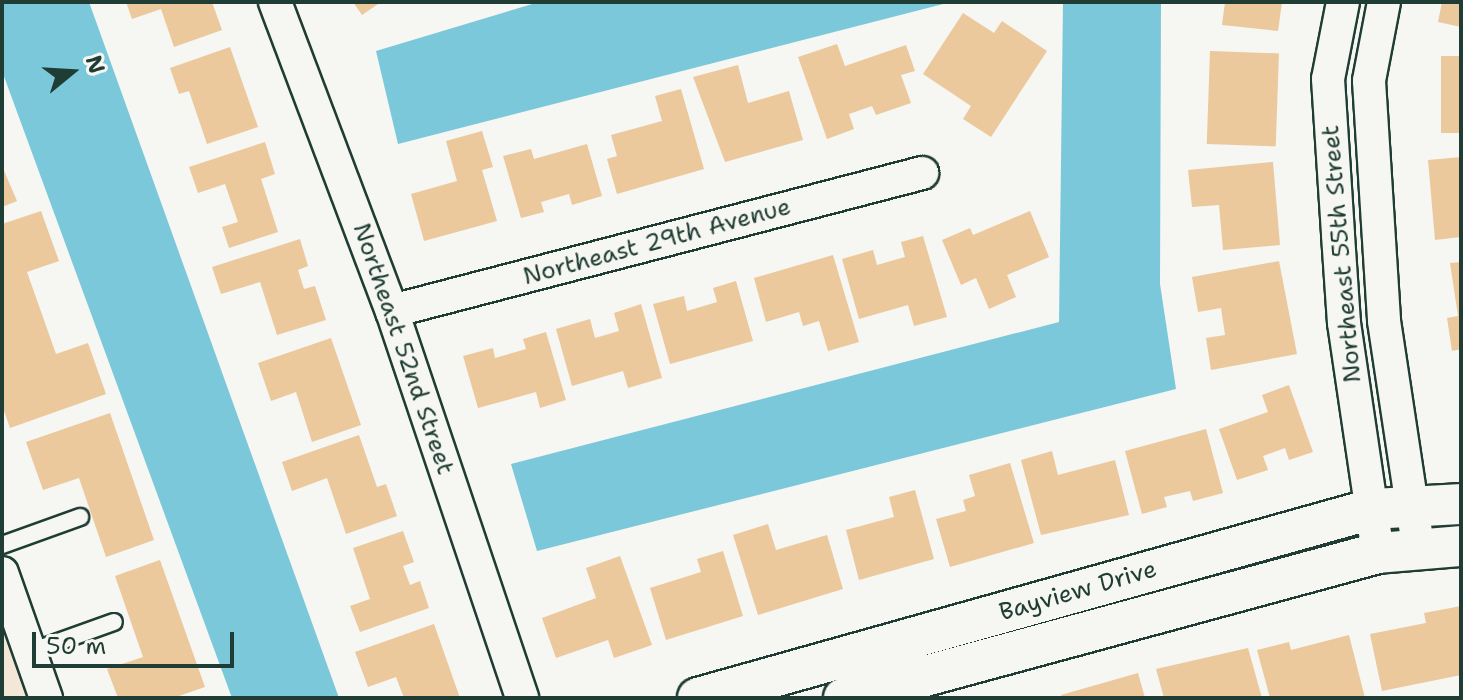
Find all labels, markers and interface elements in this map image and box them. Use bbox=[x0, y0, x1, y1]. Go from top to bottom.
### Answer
north arrow bbox=[32, 32, 112, 112]
text: N bbox=[79, 52, 112, 77]
street label: Northeast 55th Street bbox=[1316, 124, 1368, 384]
street label: Northeast 29th Avenue bbox=[520, 192, 794, 292]
street label: Northeast 52nd Street bbox=[346, 219, 460, 479]
street label: Bayview Drive bbox=[996, 555, 1160, 627]
scale bar bbox=[36, 616, 238, 666]
text: 50 m bbox=[46, 630, 106, 662]

